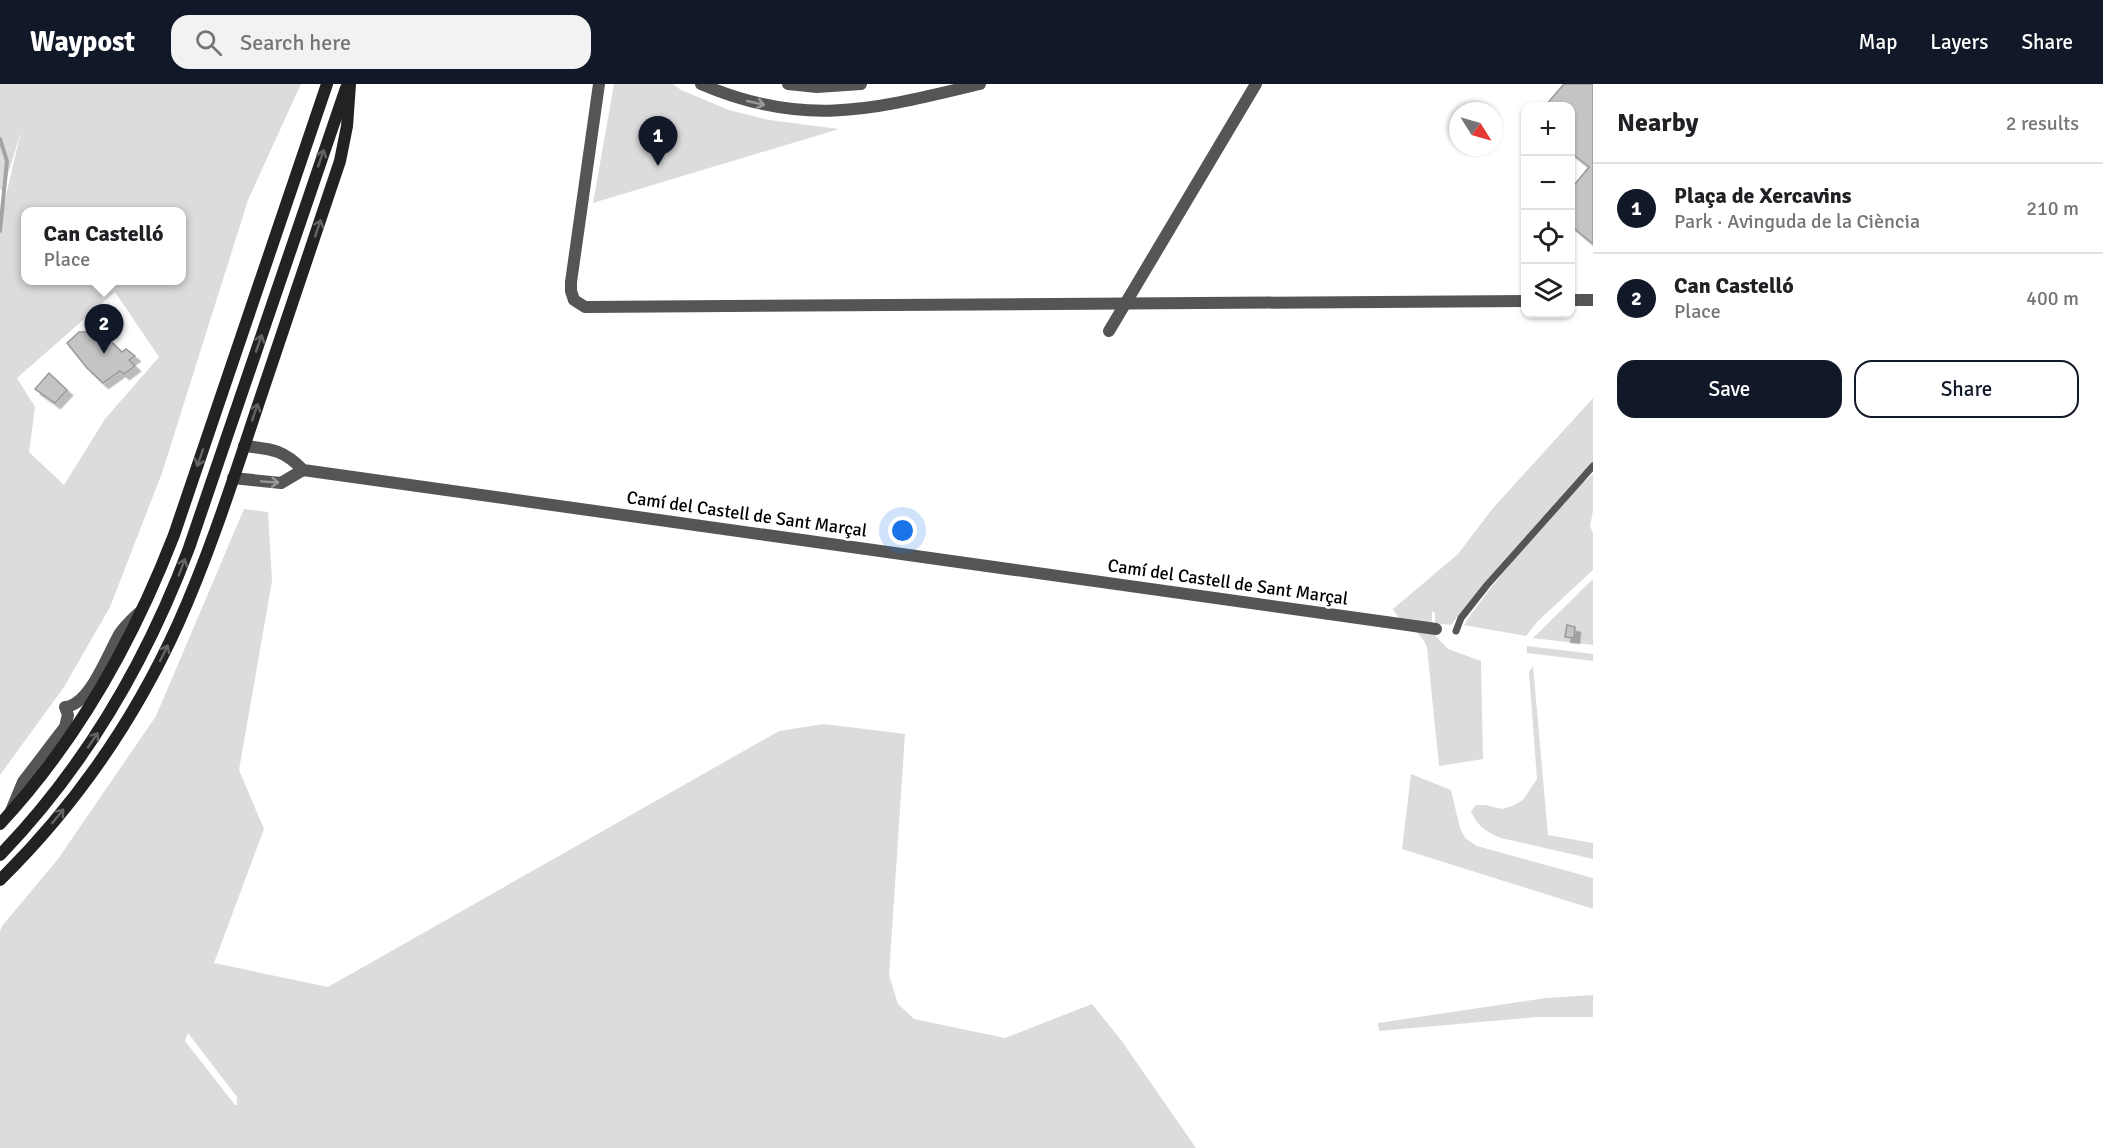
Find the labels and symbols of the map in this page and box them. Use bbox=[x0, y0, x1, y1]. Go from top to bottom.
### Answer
one-way arrow bbox=[746, 98, 765, 110]
north arrow bbox=[1449, 102, 1503, 156]
pin: 1 bbox=[638, 116, 678, 166]
one-way arrow bbox=[316, 149, 327, 168]
one-way arrow bbox=[313, 219, 324, 238]
pin: 2 bbox=[84, 304, 124, 354]
one-way arrow bbox=[254, 334, 265, 353]
one-way arrow bbox=[251, 403, 262, 422]
one-way arrow bbox=[194, 448, 205, 467]
one-way arrow bbox=[259, 477, 279, 488]
street label: Camí del Castell de Sant Marçal bbox=[625, 486, 869, 542]
your location bbox=[888, 516, 917, 545]
street label: Camí del Castell de Sant Marçal bbox=[1106, 554, 1350, 610]
one-way arrow bbox=[177, 558, 188, 577]
one-way arrow bbox=[159, 645, 170, 663]
one-way arrow bbox=[87, 732, 99, 749]
one-way arrow bbox=[51, 809, 64, 825]

